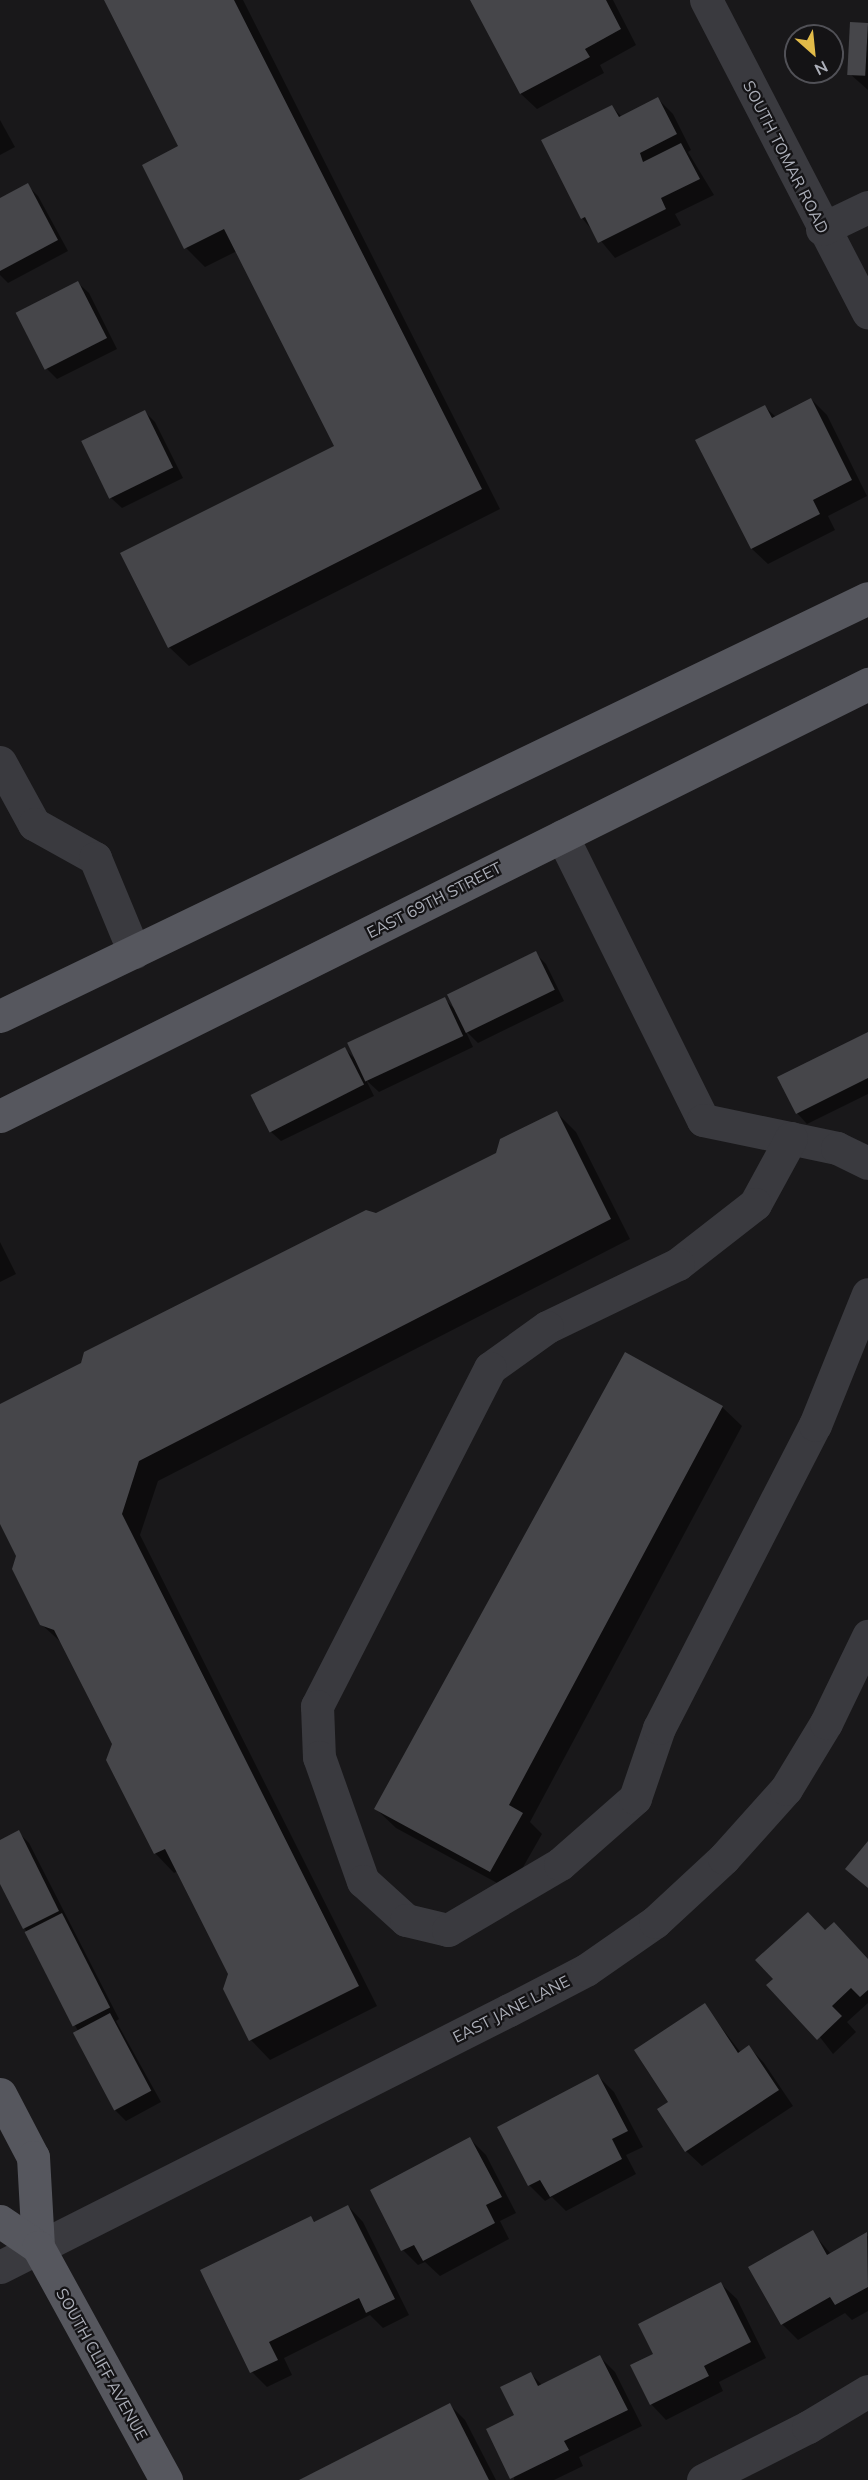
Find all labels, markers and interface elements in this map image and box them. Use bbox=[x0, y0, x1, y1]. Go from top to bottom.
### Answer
north arrow bbox=[784, 24, 844, 84]
text: N bbox=[811, 57, 831, 80]
street label: SOUTH TOMAR ROAD bbox=[739, 77, 833, 237]
street label: EAST 69TH STREET bbox=[364, 858, 504, 942]
street label: EAST JANE LANE bbox=[449, 1971, 573, 2047]
street label: SOUTH CLIFF AVENUE bbox=[52, 2285, 152, 2443]

